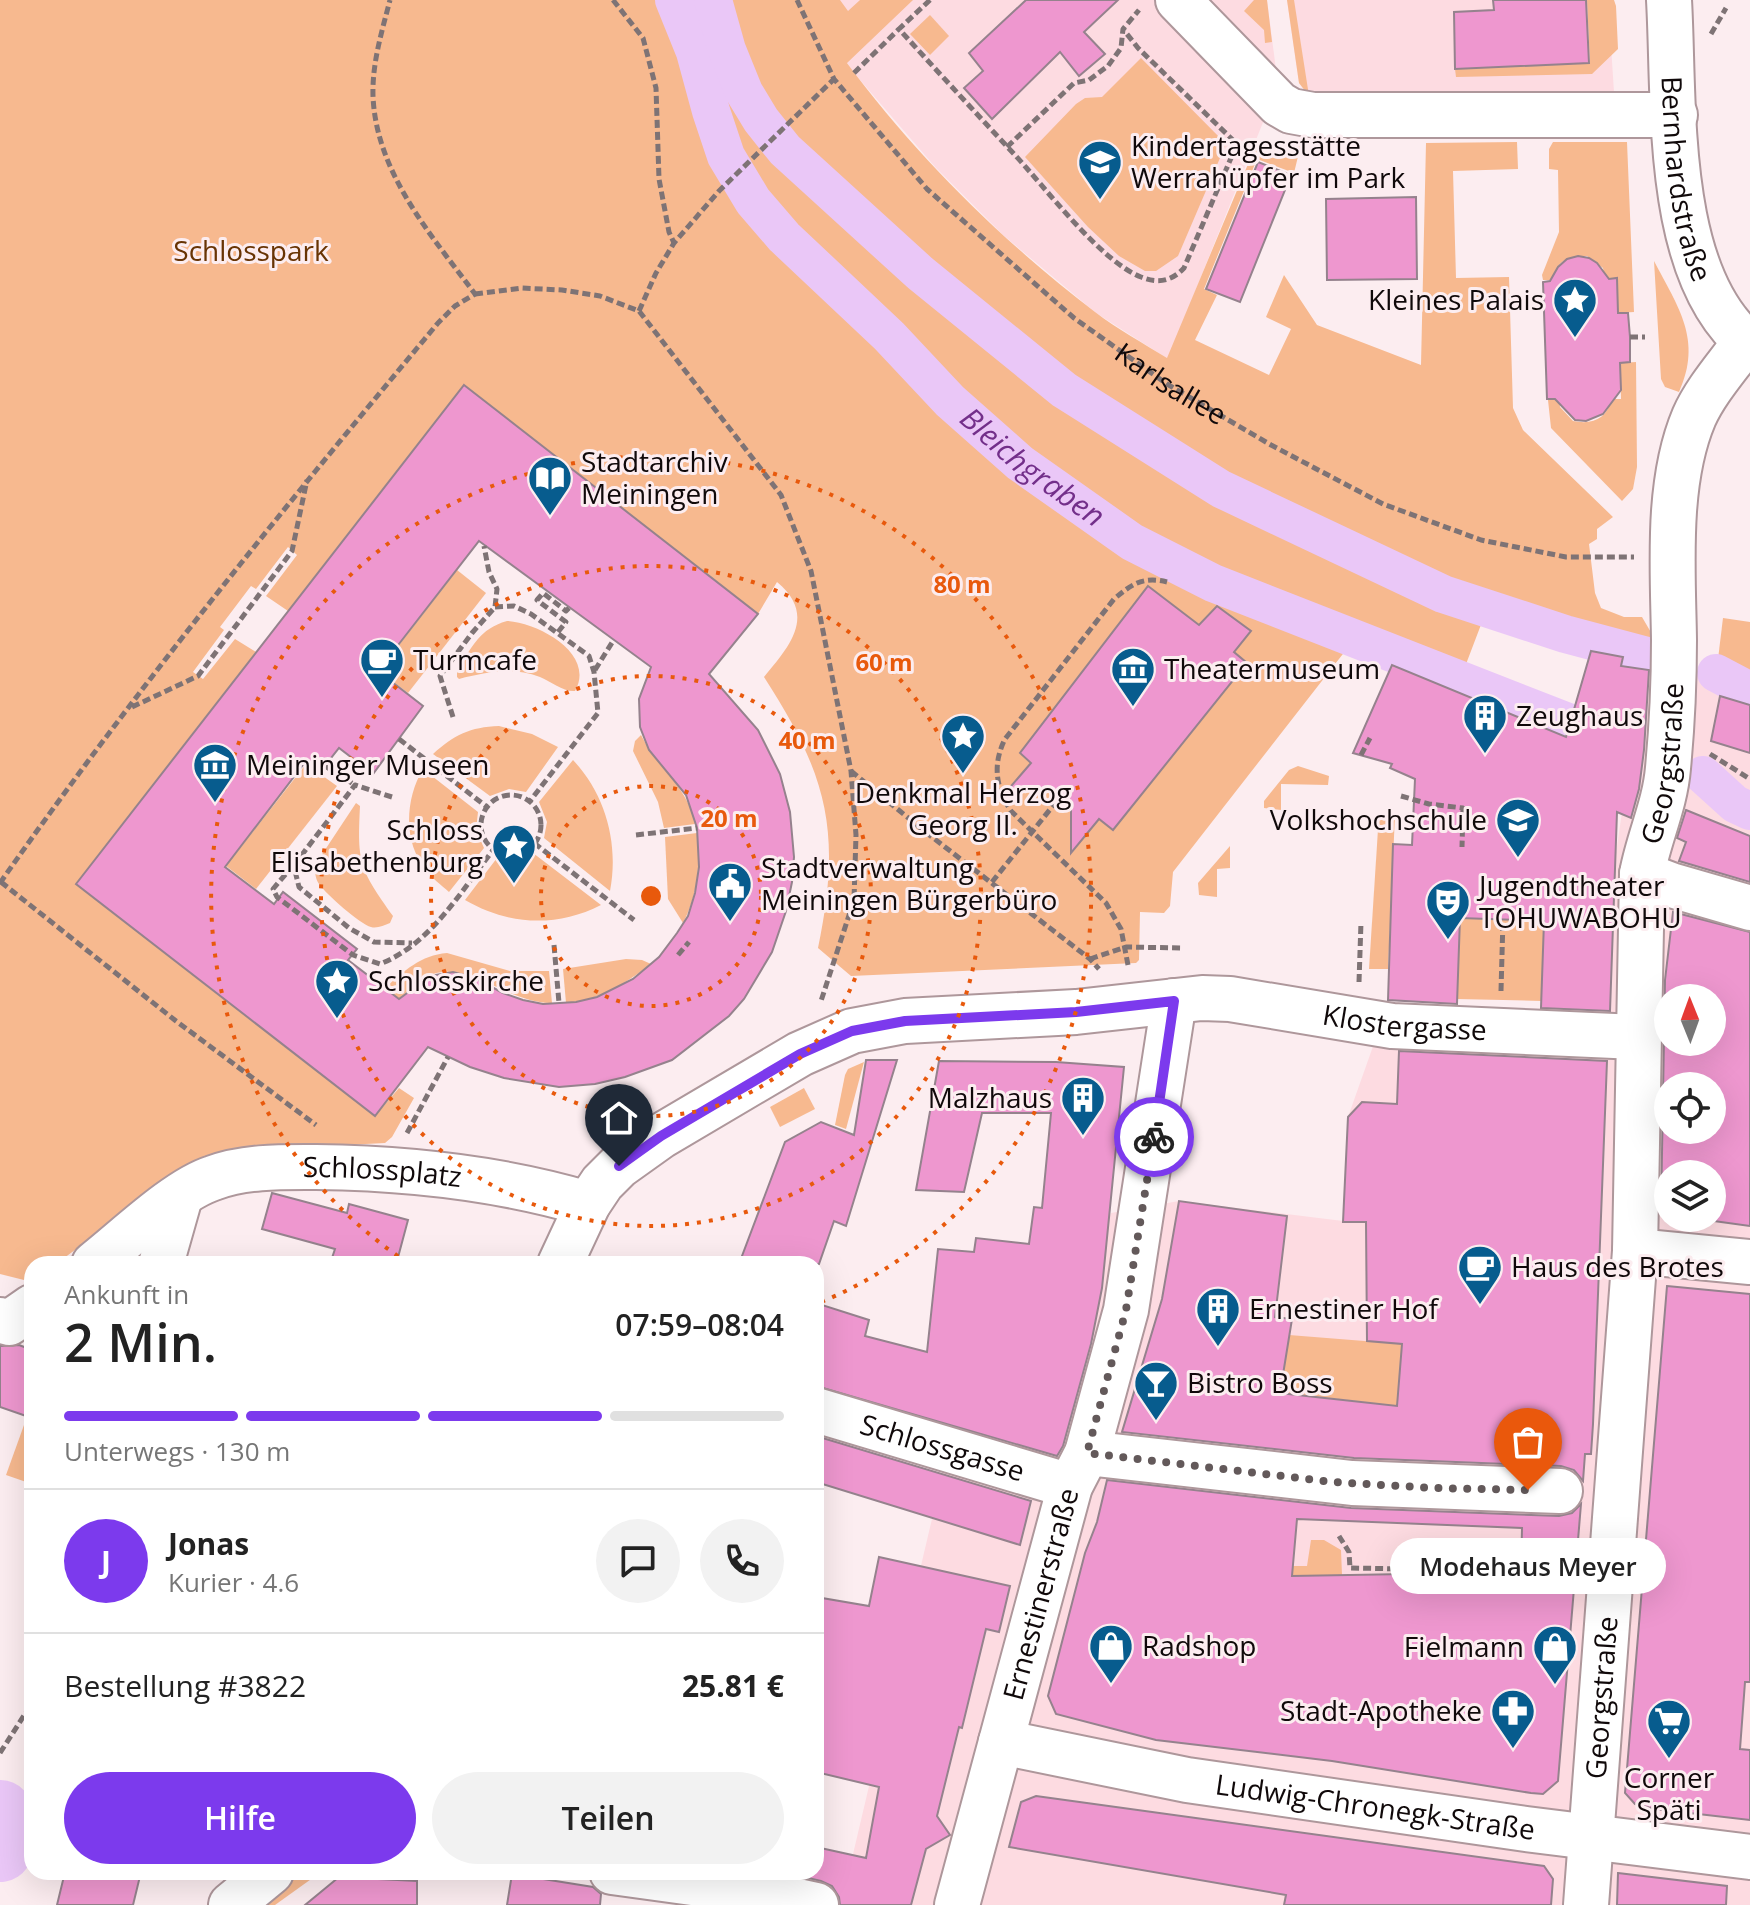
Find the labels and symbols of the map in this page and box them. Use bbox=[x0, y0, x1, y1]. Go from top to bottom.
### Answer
street label: Bernhardstraße bbox=[1654, 76, 1722, 287]
place label: Kindertagesstätte Werrahüpfer im Park bbox=[1131, 126, 1405, 196]
school or university icon: Kindertagesstätte Werrahüpfer im Park bbox=[1076, 138, 1124, 201]
park label: Schlosspark bbox=[173, 231, 329, 269]
place icon: Kleines Palais bbox=[1551, 276, 1599, 339]
place label: Kleines Palais bbox=[1368, 280, 1544, 318]
street label: Karlsallee bbox=[1108, 333, 1234, 433]
water label: Bleichgraben bbox=[952, 397, 1114, 536]
place label: Stadtarchiv Meiningen bbox=[581, 442, 728, 512]
library icon: Stadtarchiv Meiningen bbox=[526, 454, 574, 517]
text: 80 m bbox=[933, 567, 991, 600]
cafe icon: Turmcafe bbox=[358, 636, 406, 699]
place label: Turmcafe bbox=[413, 640, 537, 678]
text: 60 m bbox=[855, 645, 913, 678]
museum icon: Theatermuseum bbox=[1109, 645, 1157, 708]
place label: Theatermuseum bbox=[1164, 649, 1380, 687]
street label: Georgstraße bbox=[1631, 682, 1691, 849]
building icon: Zeughaus bbox=[1461, 692, 1509, 755]
place label: Zeughaus bbox=[1516, 696, 1643, 734]
place icon: Denkmal Herzog Georg II. bbox=[939, 712, 987, 775]
text: 40 m bbox=[778, 723, 836, 756]
museum icon: Meininger Museen bbox=[191, 741, 239, 804]
place label: Meininger Museen bbox=[246, 745, 489, 783]
place label: Denkmal Herzog Georg II. bbox=[855, 773, 1071, 843]
school or university icon: Volkshochschule bbox=[1494, 796, 1542, 859]
place label: Volkshochschule bbox=[1270, 800, 1487, 838]
text: 20 m bbox=[700, 801, 758, 834]
place label: Schloss Elisabethenburg bbox=[271, 810, 483, 880]
place icon: Schloss Elisabethenburg bbox=[490, 822, 538, 885]
place label: Stadtverwaltung Meiningen Bürgerbüro bbox=[761, 848, 1057, 918]
public building icon: Stadtverwaltung Meiningen Bürgerbüro bbox=[706, 860, 754, 923]
place label: Jugendtheater TOHUWABOHU bbox=[1476, 866, 1682, 936]
theatre icon: Jugendtheater TOHUWABOHU bbox=[1424, 878, 1472, 941]
centre of rings bbox=[637, 882, 665, 910]
place icon: Schlosskirche bbox=[313, 957, 361, 1020]
place label: Schlosskirche bbox=[368, 961, 544, 999]
north arrow bbox=[1654, 984, 1726, 1056]
street label: Klostergasse bbox=[1320, 995, 1488, 1048]
building icon: Malzhaus bbox=[1059, 1074, 1107, 1137]
place label: Malzhaus bbox=[928, 1078, 1052, 1116]
pin bbox=[585, 1084, 653, 1166]
courier bbox=[1114, 1097, 1194, 1177]
street label: Schlossplatz bbox=[303, 1147, 464, 1195]
cafe icon: Haus des Brotes bbox=[1456, 1243, 1504, 1306]
place label: Haus des Brotes bbox=[1511, 1247, 1724, 1285]
building icon: Ernestiner Hof bbox=[1194, 1285, 1242, 1348]
place label: Ernestiner Hof bbox=[1249, 1289, 1439, 1327]
bar icon: Bistro Boss bbox=[1132, 1359, 1180, 1422]
place label: Bistro Boss bbox=[1187, 1363, 1333, 1401]
street label: Schlossgasse bbox=[856, 1404, 1030, 1489]
pin bbox=[1494, 1408, 1562, 1490]
street label: Ernestinerstraße bbox=[993, 1484, 1087, 1704]
callout: Modehaus Meyer bbox=[1390, 1538, 1666, 1594]
street label: Georgstraße bbox=[1576, 1615, 1626, 1780]
shop icon: Radshop bbox=[1087, 1622, 1135, 1685]
shop icon: Fielmann bbox=[1531, 1623, 1579, 1686]
place label: Radshop bbox=[1142, 1626, 1256, 1664]
place label: Fielmann bbox=[1404, 1627, 1524, 1665]
pharmacy icon: Stadt-Apotheke bbox=[1489, 1687, 1537, 1750]
place label: Stadt-Apotheke bbox=[1280, 1691, 1482, 1729]
supermarket icon: Corner Späti bbox=[1645, 1697, 1693, 1760]
place label: Corner Späti bbox=[1624, 1758, 1715, 1828]
street label: Ludwig-Chronegk-Straße bbox=[1213, 1764, 1537, 1848]

